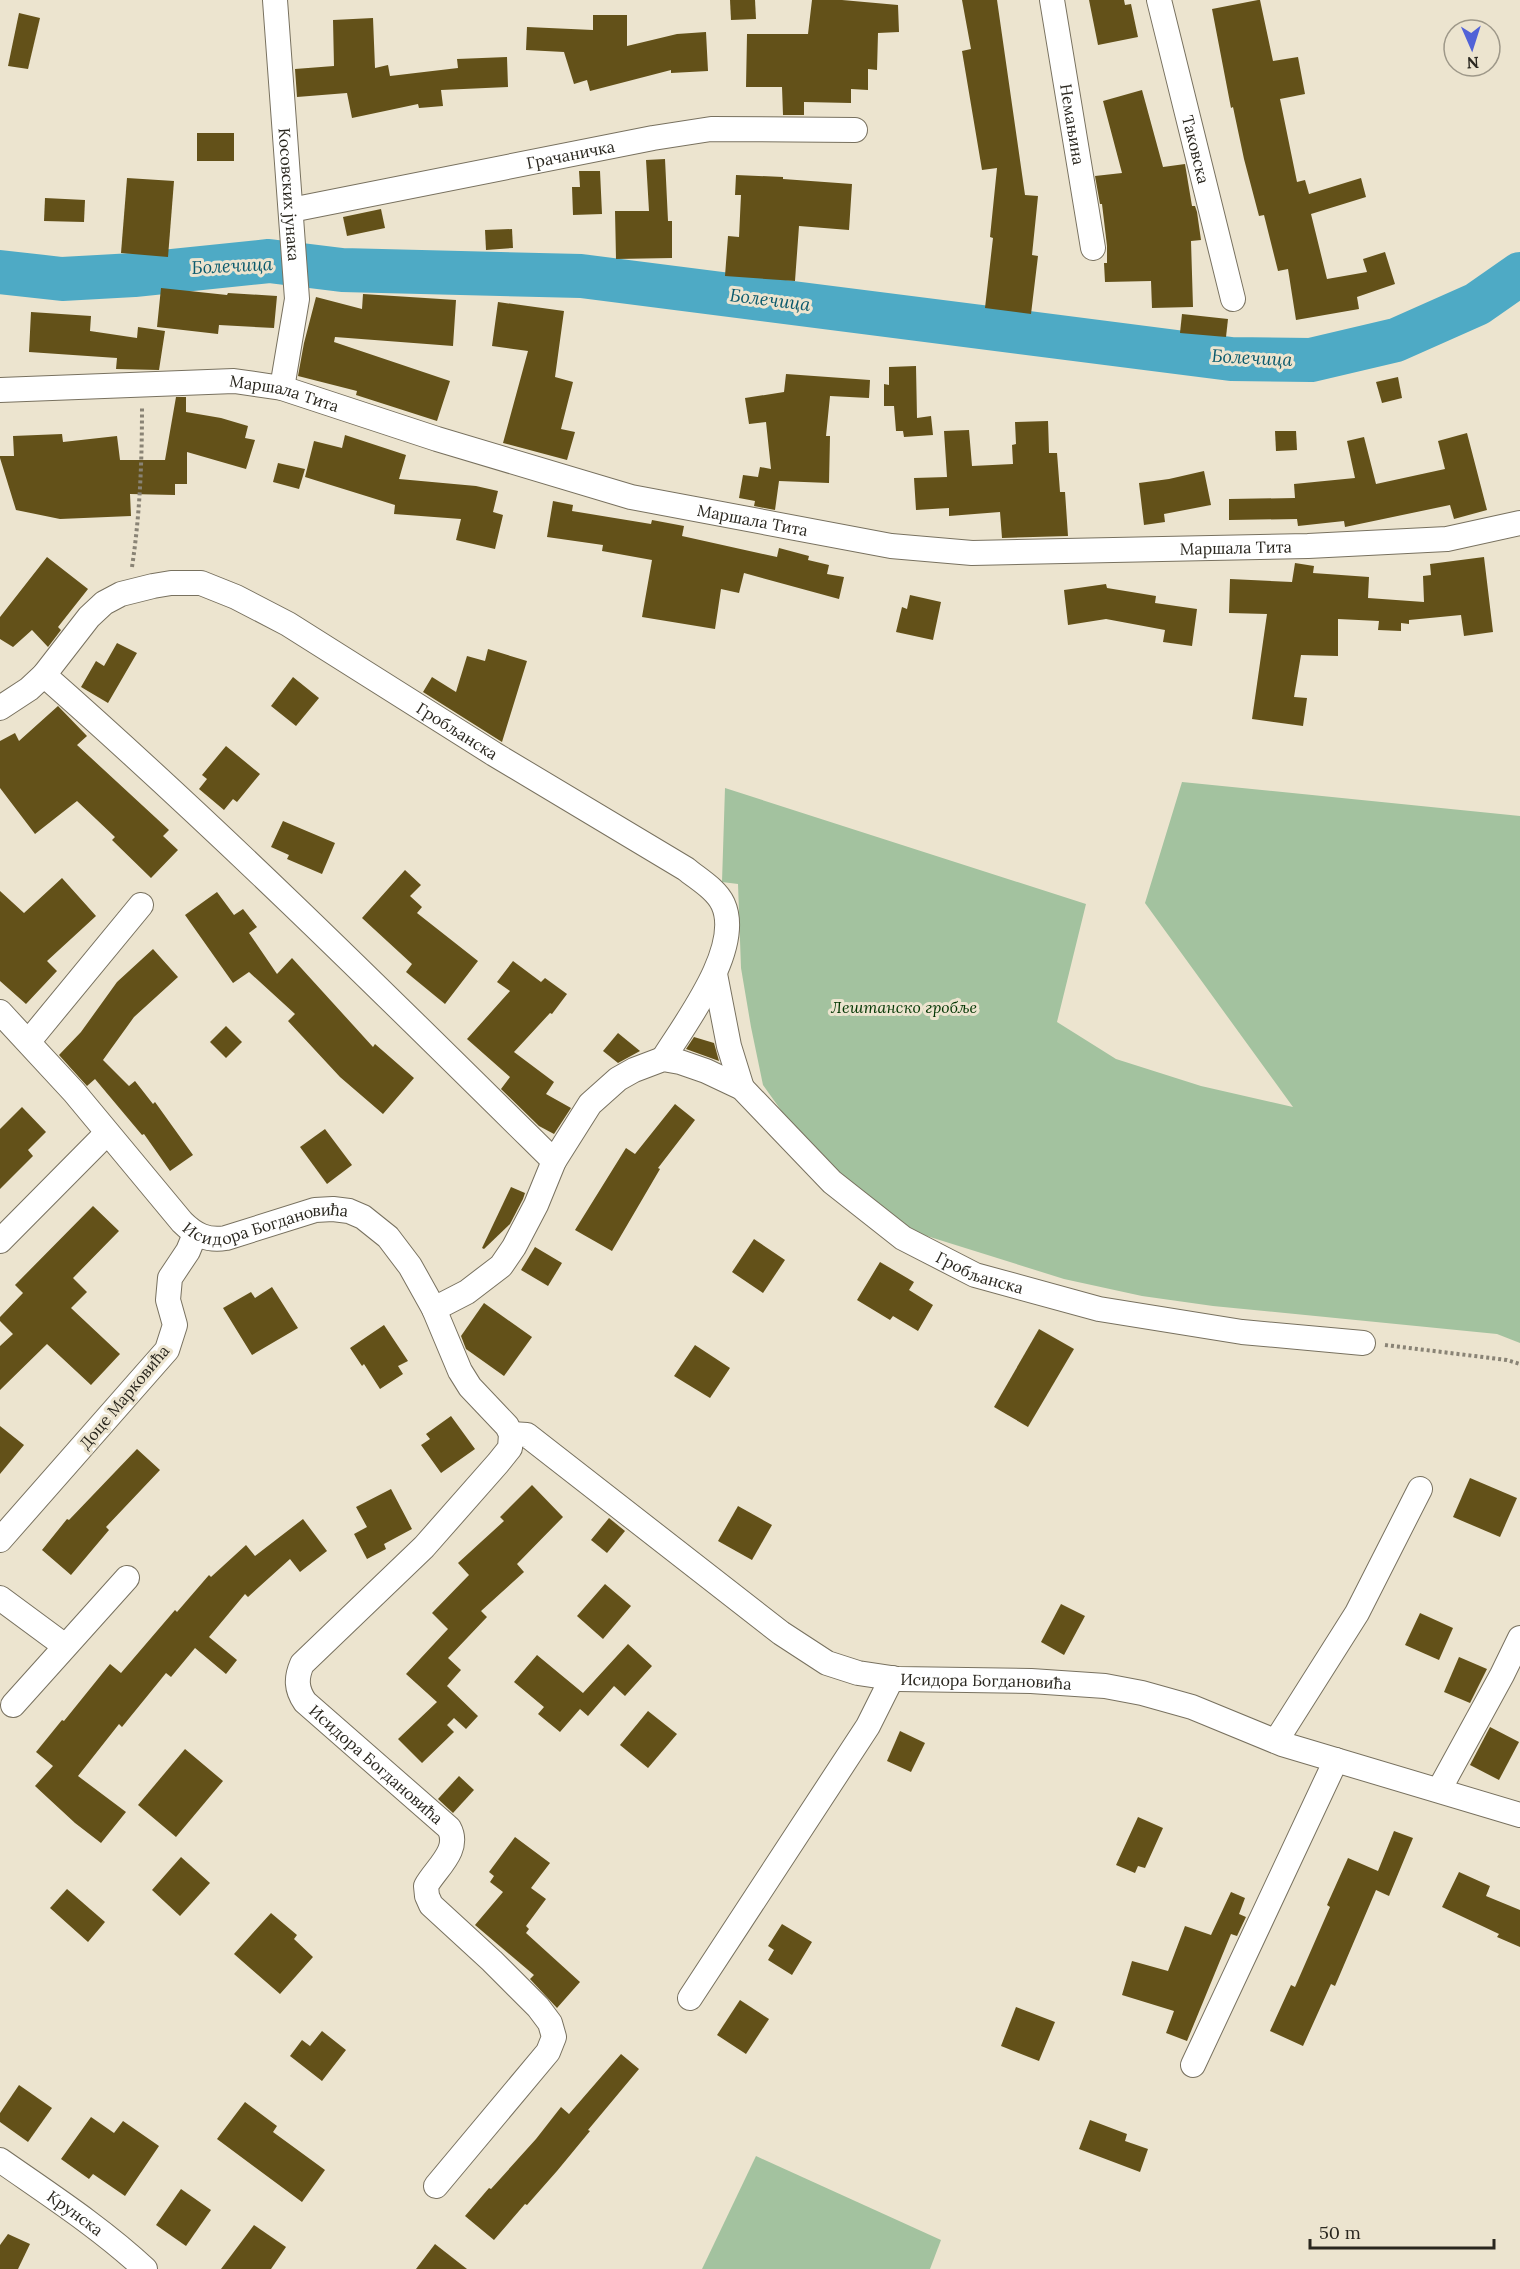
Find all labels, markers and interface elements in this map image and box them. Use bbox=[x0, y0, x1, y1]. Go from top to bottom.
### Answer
north arrow bbox=[1442, 18, 1502, 78]
text: N bbox=[1466, 53, 1479, 73]
street label: Немањина bbox=[1056, 82, 1089, 166]
street label: Таковска bbox=[1178, 113, 1214, 186]
street label: Косовских јунака bbox=[274, 127, 304, 262]
street label: Грачаничка bbox=[525, 136, 616, 173]
water label: Болечица bbox=[191, 252, 273, 279]
water label: Болечица bbox=[728, 283, 812, 316]
water label: Болечица bbox=[1211, 344, 1293, 371]
street label: Маршала Тита bbox=[228, 370, 342, 416]
street label: Маршала Тита bbox=[695, 500, 810, 540]
street label: Маршала Тита bbox=[1179, 536, 1292, 559]
street label: Гробљанска bbox=[413, 698, 502, 764]
park label: Лештанско гробље bbox=[831, 997, 978, 1017]
street label: Исидора Богдановића bbox=[179, 1199, 350, 1249]
street label: Гробљанска bbox=[933, 1247, 1026, 1298]
street label: Доце Марковића bbox=[75, 1341, 173, 1453]
street label: Исидора Богдановића bbox=[900, 1669, 1072, 1694]
street label: Исидора Богдановића bbox=[305, 1700, 447, 1828]
street label: Крунска bbox=[44, 2186, 107, 2240]
scale bar bbox=[1310, 2212, 1494, 2250]
text: 50 m bbox=[1319, 2221, 1361, 2244]

